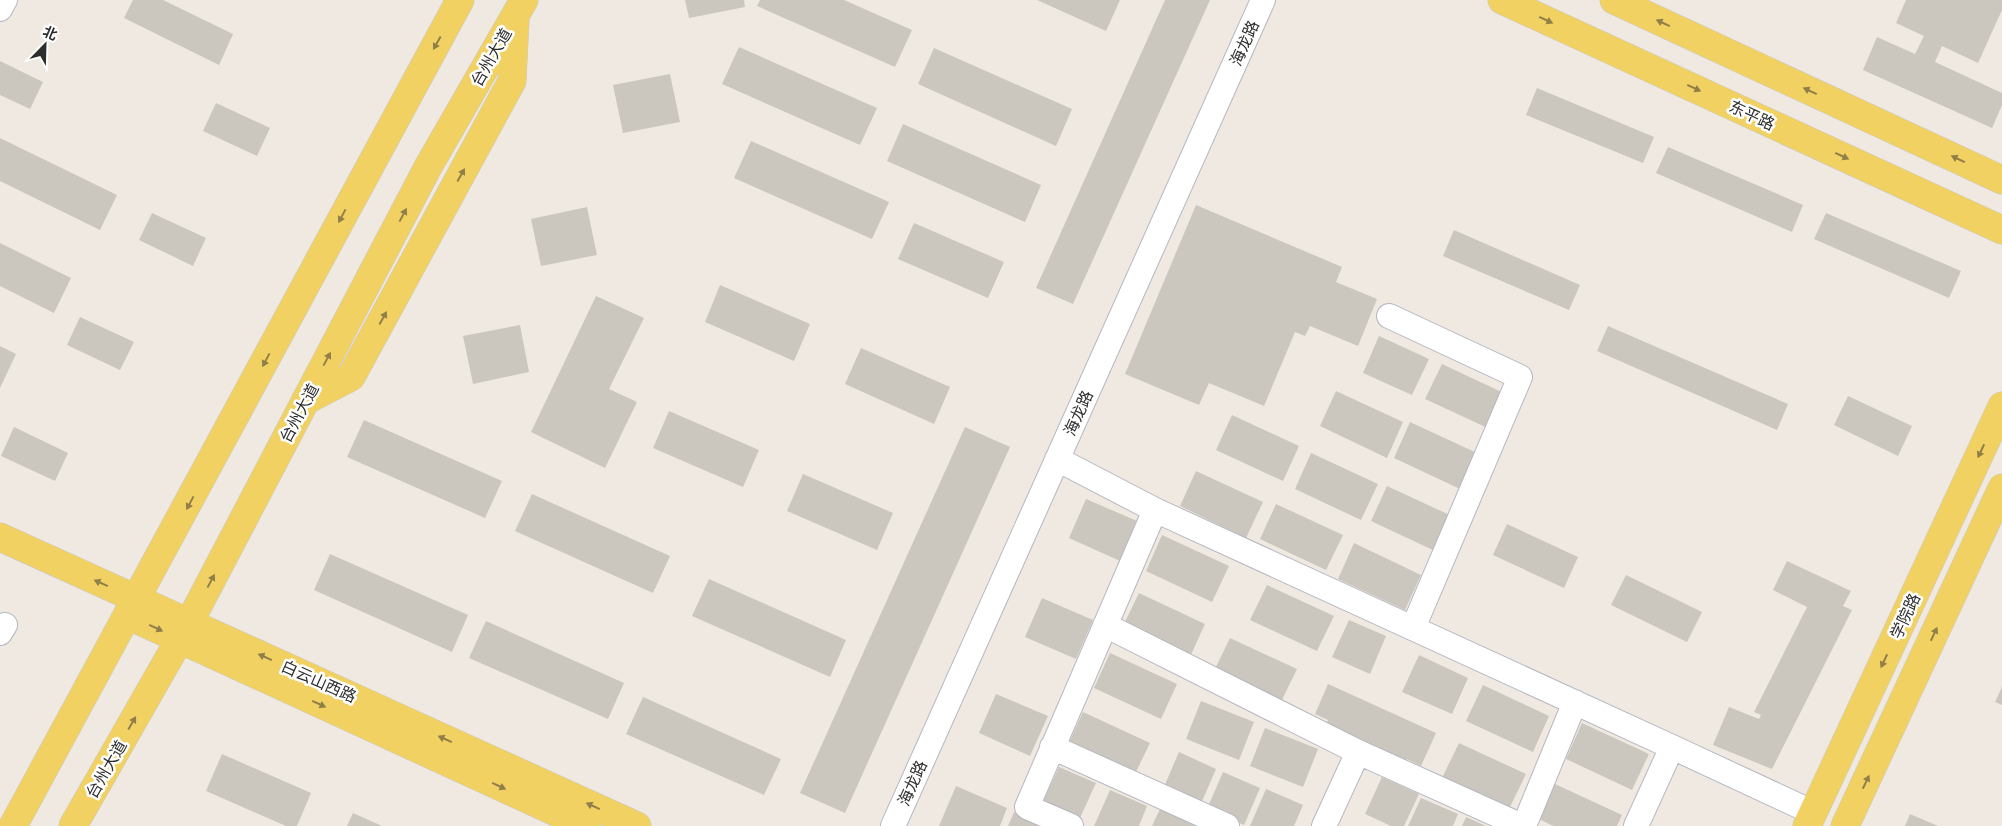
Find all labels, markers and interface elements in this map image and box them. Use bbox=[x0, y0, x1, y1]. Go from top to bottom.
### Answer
street label: 海龙路 bbox=[1226, 17, 1264, 69]
one-way arrow bbox=[1539, 17, 1553, 25]
one-way arrow bbox=[1656, 18, 1670, 26]
north arrow bbox=[20, 20, 70, 70]
text: 北 bbox=[40, 23, 60, 44]
street label: 台州大道 bbox=[467, 25, 517, 90]
one-way arrow bbox=[432, 36, 441, 49]
one-way arrow bbox=[1687, 85, 1701, 93]
one-way arrow bbox=[1803, 87, 1817, 95]
street label: 东平路 bbox=[1726, 97, 1778, 135]
one-way arrow bbox=[1834, 152, 1849, 160]
one-way arrow bbox=[1951, 155, 1965, 163]
one-way arrow bbox=[456, 169, 465, 182]
one-way arrow bbox=[399, 208, 407, 223]
one-way arrow bbox=[338, 210, 347, 223]
one-way arrow bbox=[379, 311, 387, 325]
one-way arrow bbox=[262, 352, 270, 367]
one-way arrow bbox=[323, 352, 331, 367]
street label: 台州大道 bbox=[276, 381, 324, 446]
street label: 海龙路 bbox=[1060, 387, 1098, 439]
one-way arrow bbox=[1977, 443, 1986, 458]
one-way arrow bbox=[186, 496, 194, 510]
one-way arrow bbox=[207, 574, 215, 588]
one-way arrow bbox=[94, 578, 108, 586]
street label: 学院路 bbox=[1887, 590, 1925, 642]
one-way arrow bbox=[149, 625, 163, 633]
one-way arrow bbox=[1930, 627, 1938, 641]
one-way arrow bbox=[258, 652, 272, 660]
one-way arrow bbox=[1879, 654, 1888, 669]
street label: 白云山西路 bbox=[278, 657, 359, 707]
one-way arrow bbox=[312, 700, 326, 708]
one-way arrow bbox=[128, 716, 137, 729]
one-way arrow bbox=[438, 734, 452, 742]
street label: 台州大道 bbox=[82, 737, 132, 802]
street label: 海龙路 bbox=[894, 757, 932, 809]
one-way arrow bbox=[1862, 775, 1870, 789]
one-way arrow bbox=[492, 782, 506, 790]
one-way arrow bbox=[586, 801, 600, 809]

